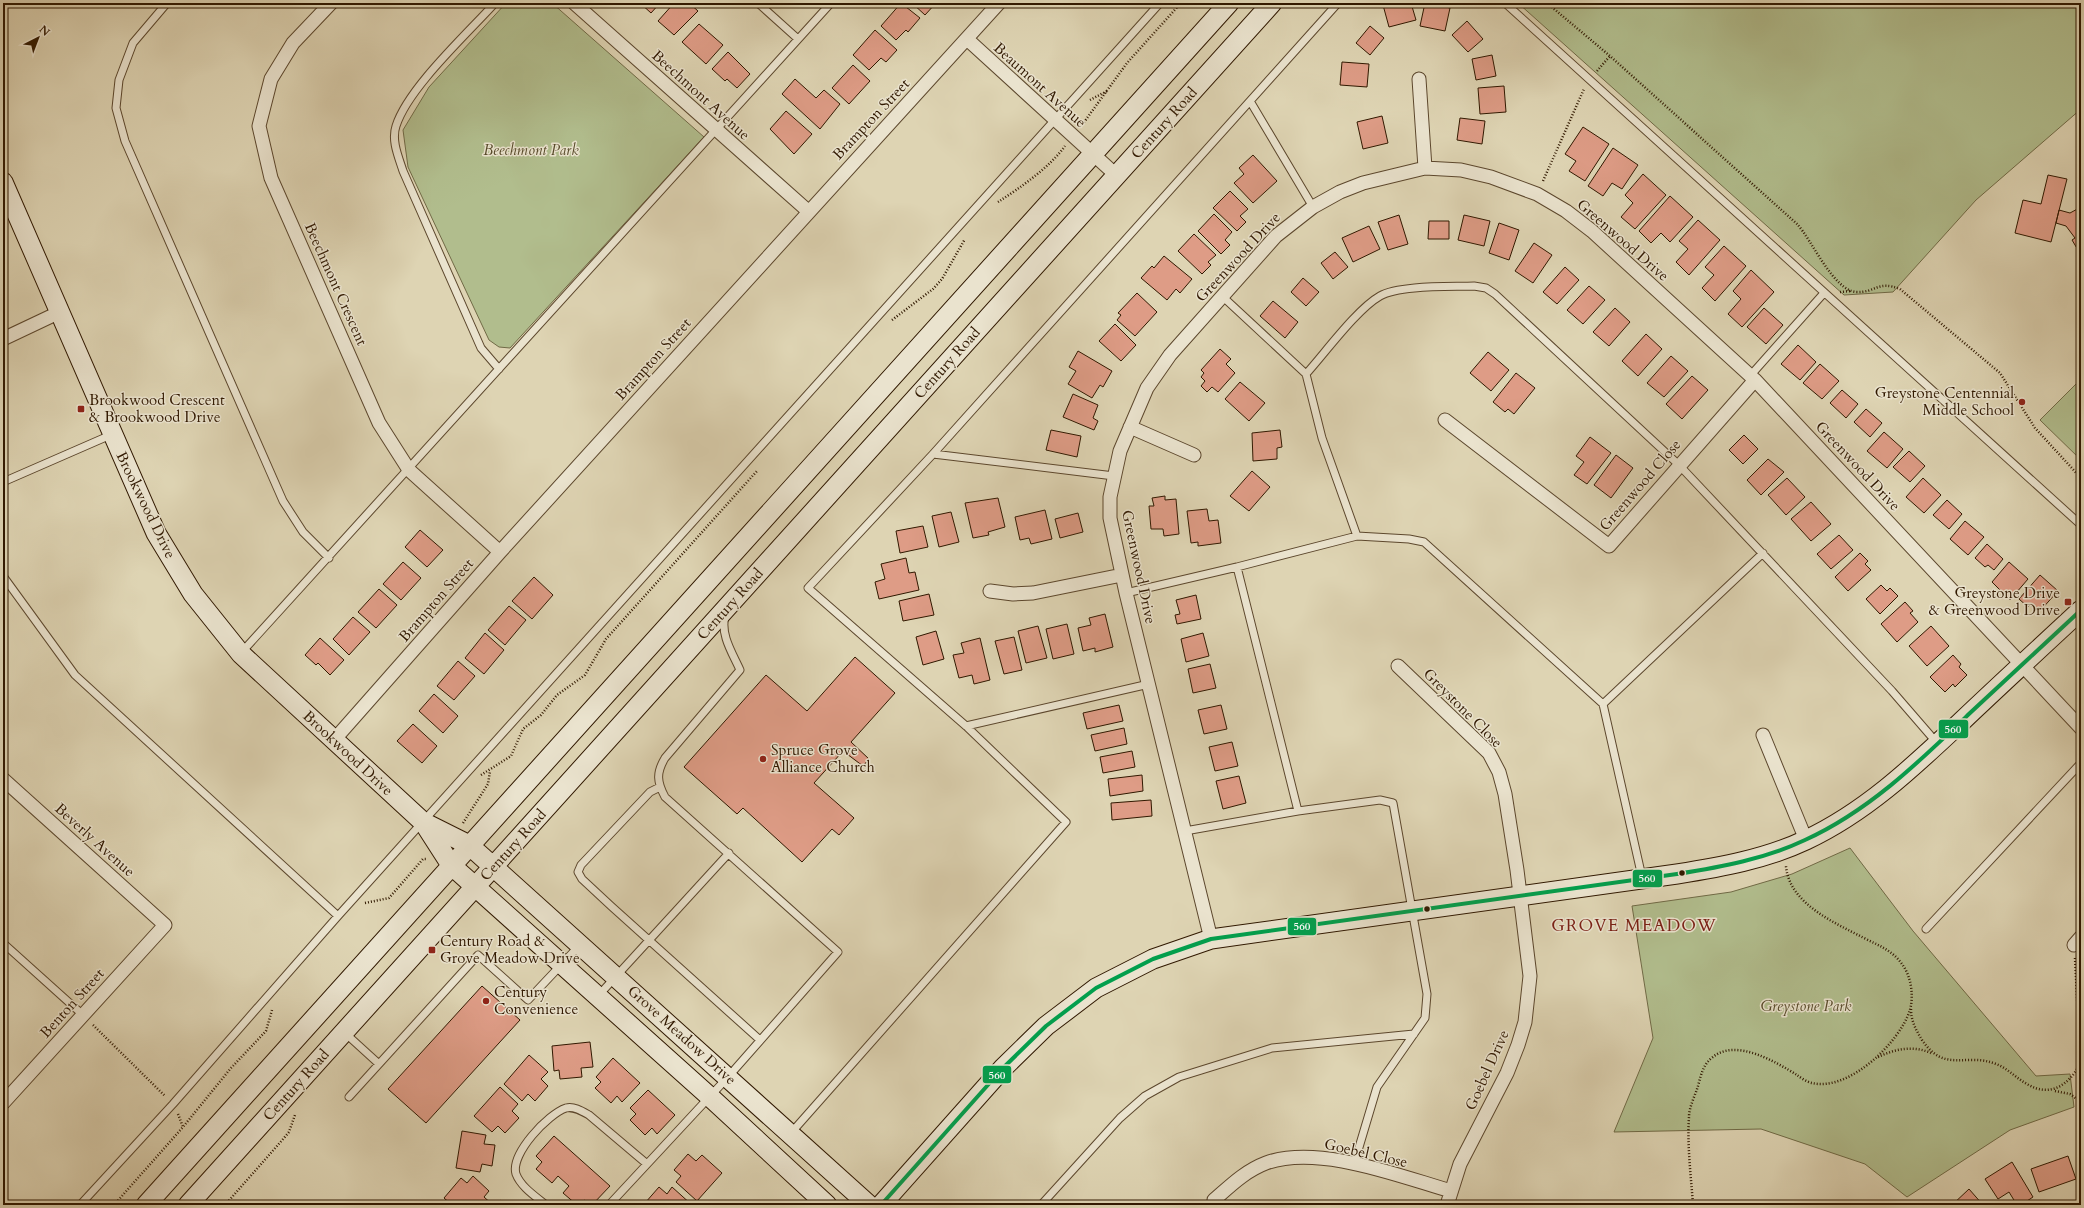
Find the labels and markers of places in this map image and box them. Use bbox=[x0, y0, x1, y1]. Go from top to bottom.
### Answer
place label: Greystone Centennial Middle School bbox=[1875, 383, 2014, 420]
place label: Brookwood Crescent & Brookwood Drive bbox=[89, 390, 225, 427]
marker: Greystone Centennial Middle School bbox=[2017, 397, 2027, 407]
marker: Brookwood Crescent & Brookwood Drive bbox=[76, 404, 86, 414]
place label: Greystone Drive & Greenwood Drive bbox=[1929, 583, 2060, 620]
marker: Greystone Drive & Greenwood Drive bbox=[2063, 597, 2073, 607]
place label: Spruce Grove Alliance Church bbox=[771, 740, 875, 777]
marker: Spruce Grove Alliance Church bbox=[758, 754, 768, 764]
unlabelled marker bbox=[1677, 868, 1687, 878]
unlabelled marker bbox=[1422, 904, 1432, 914]
place label: Century Road & Grove Meadow Drive bbox=[440, 931, 580, 968]
marker: Century Road & Grove Meadow Drive bbox=[427, 945, 437, 955]
place label: Century Convenience bbox=[494, 982, 578, 1019]
marker: Century Convenience bbox=[481, 996, 491, 1006]

